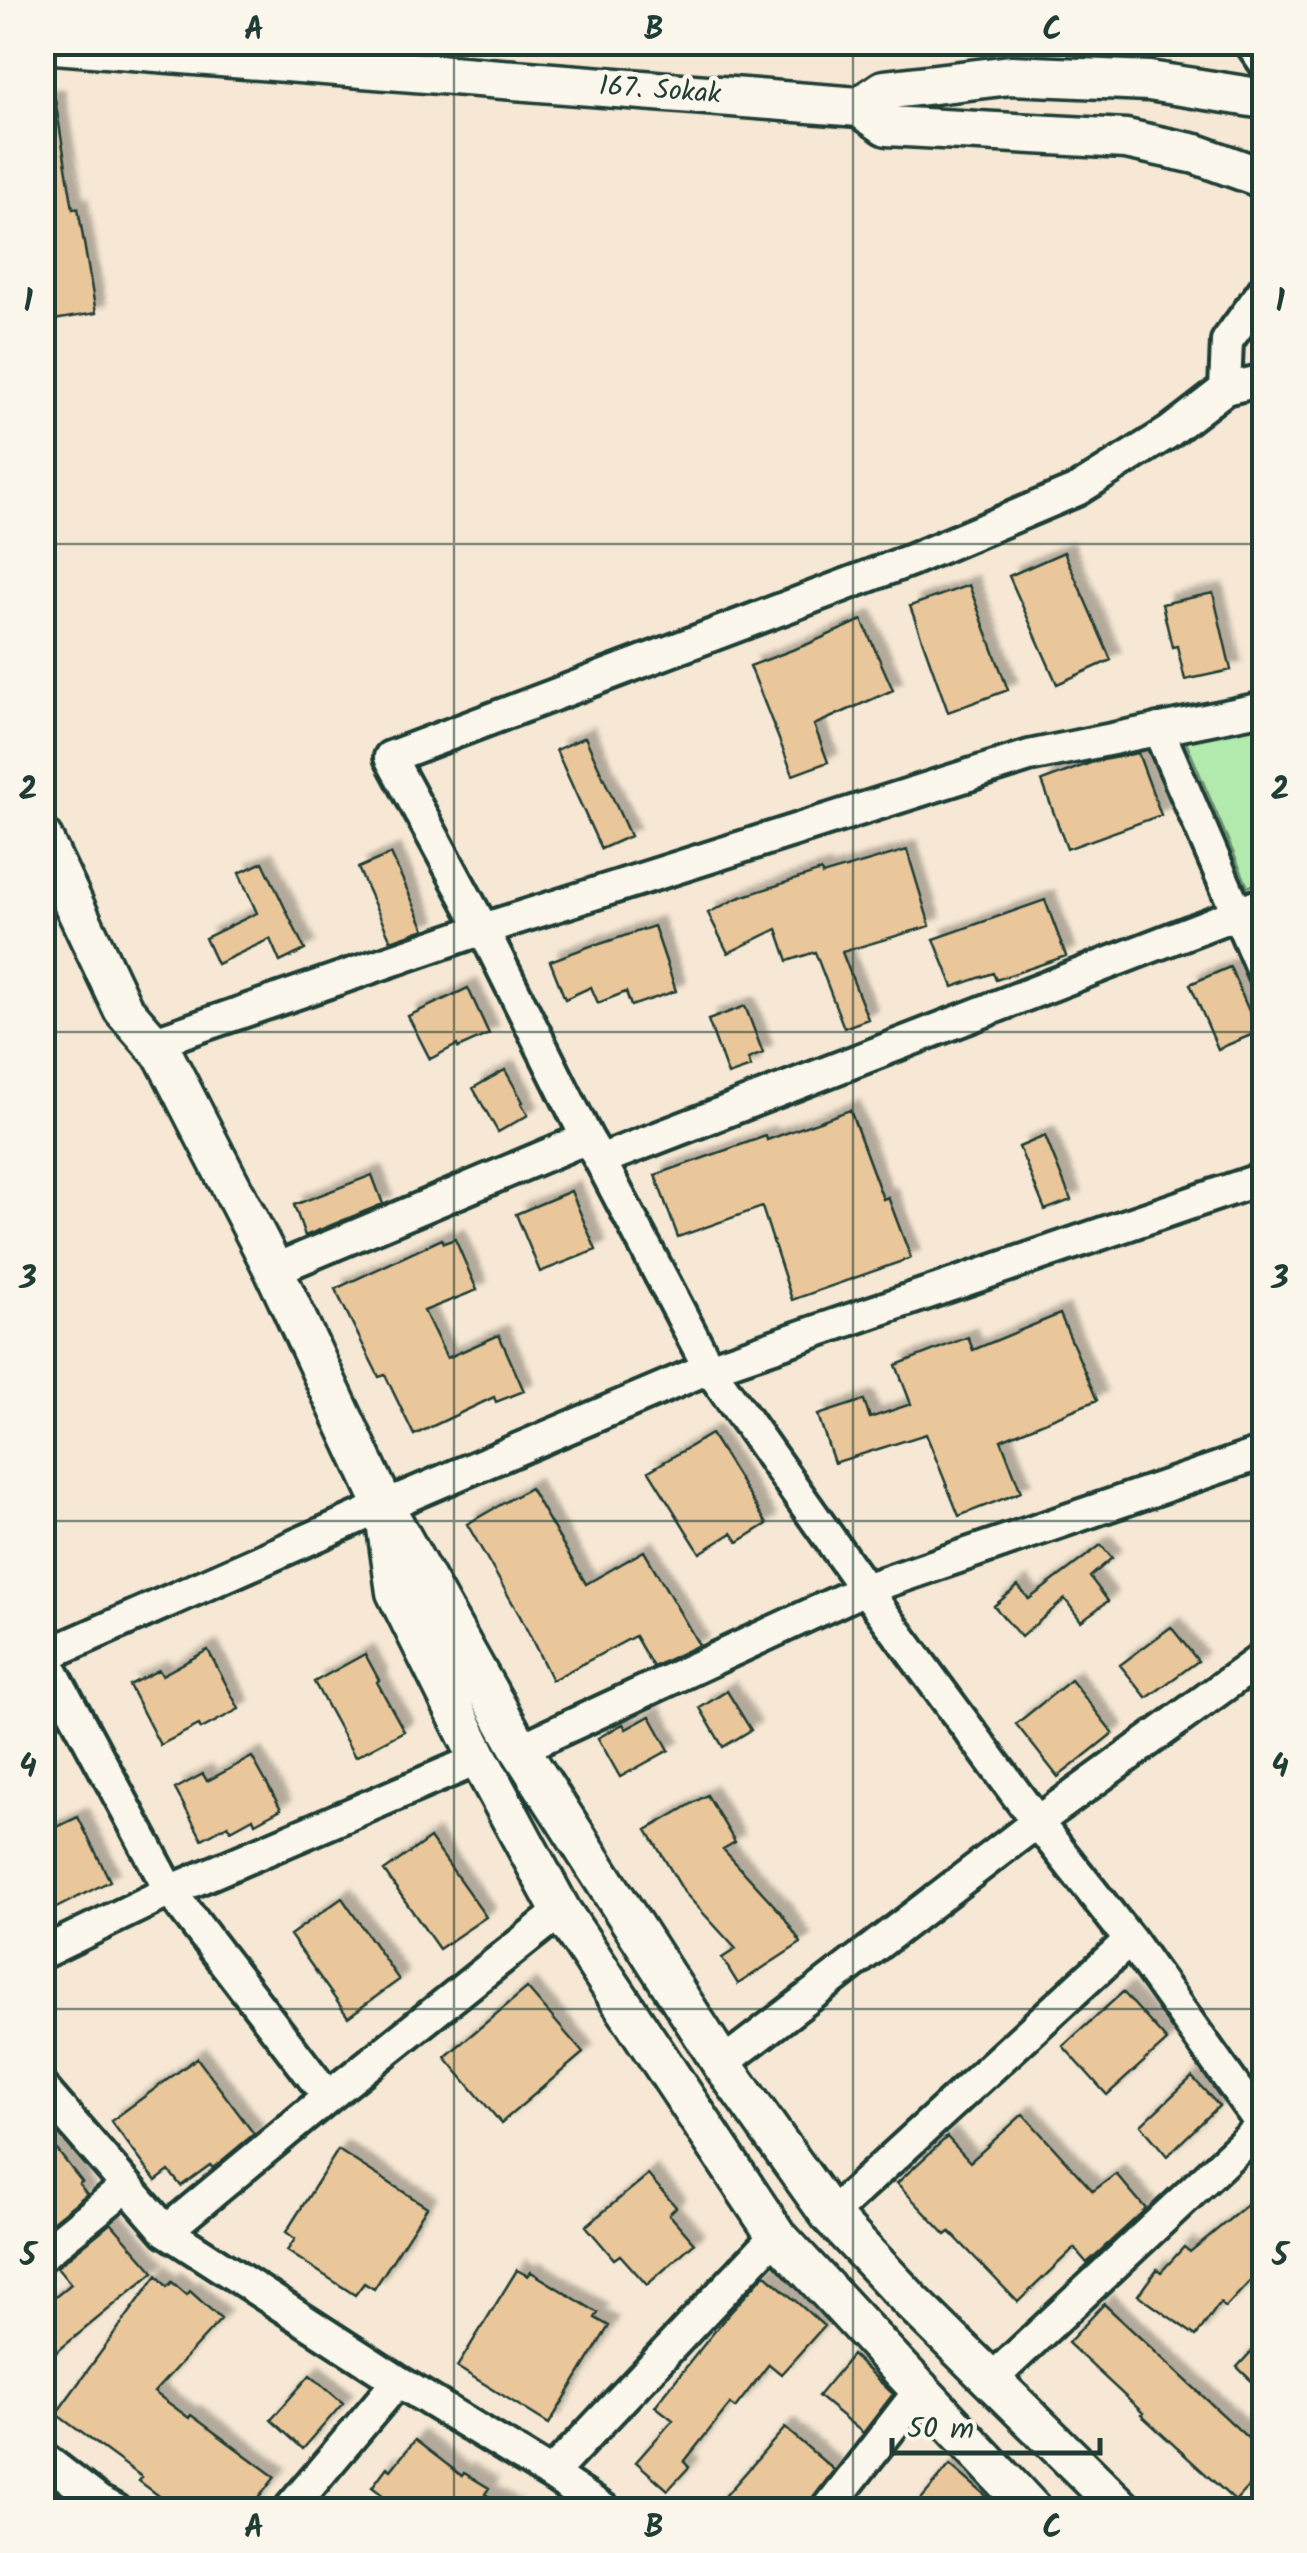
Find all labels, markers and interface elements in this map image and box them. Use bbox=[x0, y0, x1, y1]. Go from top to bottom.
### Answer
text: A bbox=[244, 5, 264, 56]
text: B bbox=[644, 5, 664, 56]
text: C bbox=[1042, 5, 1062, 56]
street label: 167. Sokak bbox=[598, 64, 723, 118]
text: 1 bbox=[23, 277, 33, 328]
text: 1 bbox=[1275, 277, 1285, 328]
text: 2 bbox=[19, 765, 37, 816]
text: 2 bbox=[1271, 765, 1289, 816]
text: 3 bbox=[18, 1254, 37, 1305]
text: 3 bbox=[1270, 1254, 1289, 1305]
text: 4 bbox=[19, 1742, 37, 1793]
text: 4 bbox=[1271, 1742, 1289, 1793]
text: 5 bbox=[19, 2231, 39, 2282]
text: 5 bbox=[1271, 2231, 1291, 2282]
scale bar bbox=[892, 2393, 1100, 2455]
text: 50 m bbox=[907, 2406, 974, 2454]
text: A bbox=[244, 2503, 264, 2553]
text: B bbox=[644, 2503, 664, 2553]
text: C bbox=[1042, 2503, 1062, 2553]

